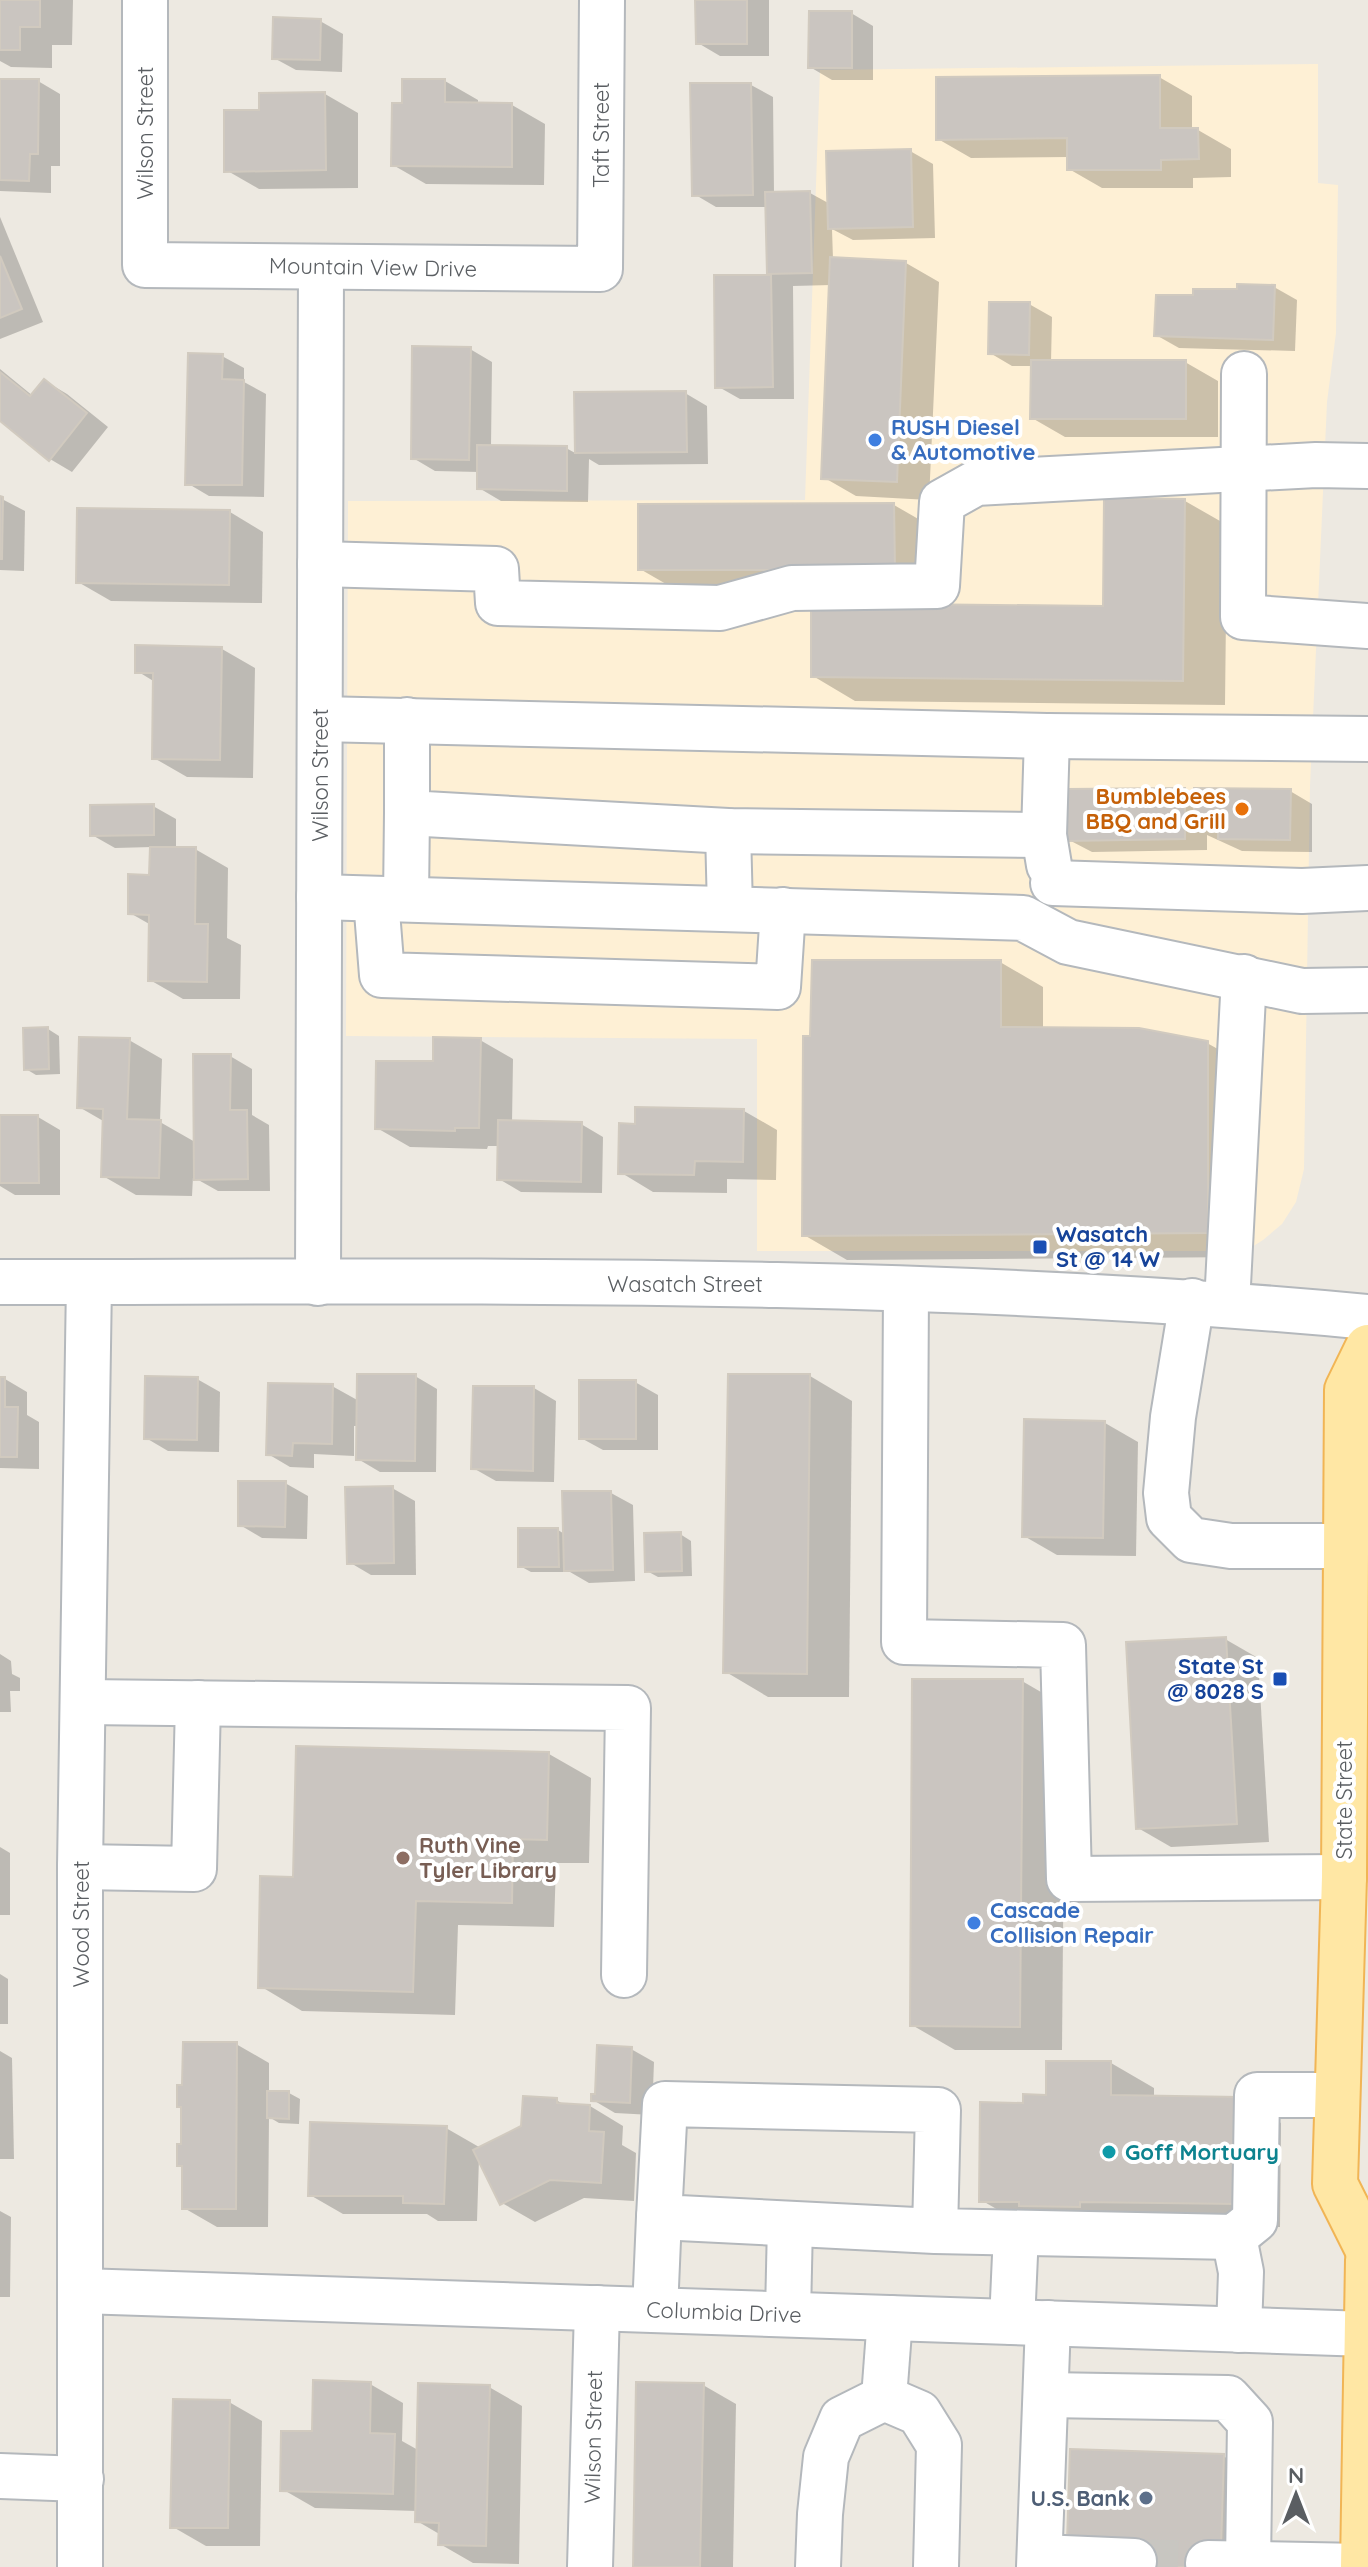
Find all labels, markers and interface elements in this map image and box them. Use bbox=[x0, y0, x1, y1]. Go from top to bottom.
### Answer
street label: Wilson Street bbox=[131, 66, 159, 200]
street label: Taft Street bbox=[587, 82, 615, 188]
street label: Mountain View Drive bbox=[269, 251, 477, 283]
place label: RUSH Diesel & Automotive bbox=[891, 413, 1036, 466]
marker: RUSH Diesel & Automotive bbox=[866, 431, 884, 449]
street label: Wilson Street bbox=[306, 708, 334, 842]
place label: Bumblebees BBQ and Grill bbox=[1086, 782, 1226, 835]
marker: Bumblebees BBQ and Grill bbox=[1233, 800, 1251, 818]
place label: Wasatch St @ 14 W bbox=[1056, 1220, 1160, 1273]
marker: Wasatch St @ 14 W bbox=[1031, 1238, 1049, 1256]
street label: Wasatch Street bbox=[607, 1270, 763, 1298]
place label: State St @ 8028 S bbox=[1167, 1652, 1264, 1705]
marker: State St @ 8028 S bbox=[1271, 1670, 1289, 1688]
street label: State Street bbox=[1330, 1740, 1358, 1860]
place label: Ruth Vine Tyler Library bbox=[419, 1831, 557, 1884]
marker: Ruth Vine Tyler Library bbox=[394, 1849, 412, 1867]
street label: Wood Street bbox=[67, 1861, 95, 1987]
place label: Cascade Collision Repair bbox=[990, 1896, 1154, 1949]
marker: Cascade Collision Repair bbox=[965, 1914, 983, 1932]
place label: Goff Mortuary bbox=[1125, 2138, 1279, 2166]
marker: Goff Mortuary bbox=[1100, 2143, 1118, 2161]
street label: Columbia Drive bbox=[646, 2295, 802, 2329]
street label: Wilson Street bbox=[578, 2370, 608, 2504]
north arrow bbox=[1256, 2455, 1336, 2535]
text: N bbox=[1288, 2461, 1304, 2489]
place label: U.S. Bank bbox=[1030, 2484, 1130, 2512]
marker: U.S. Bank bbox=[1137, 2489, 1155, 2507]

